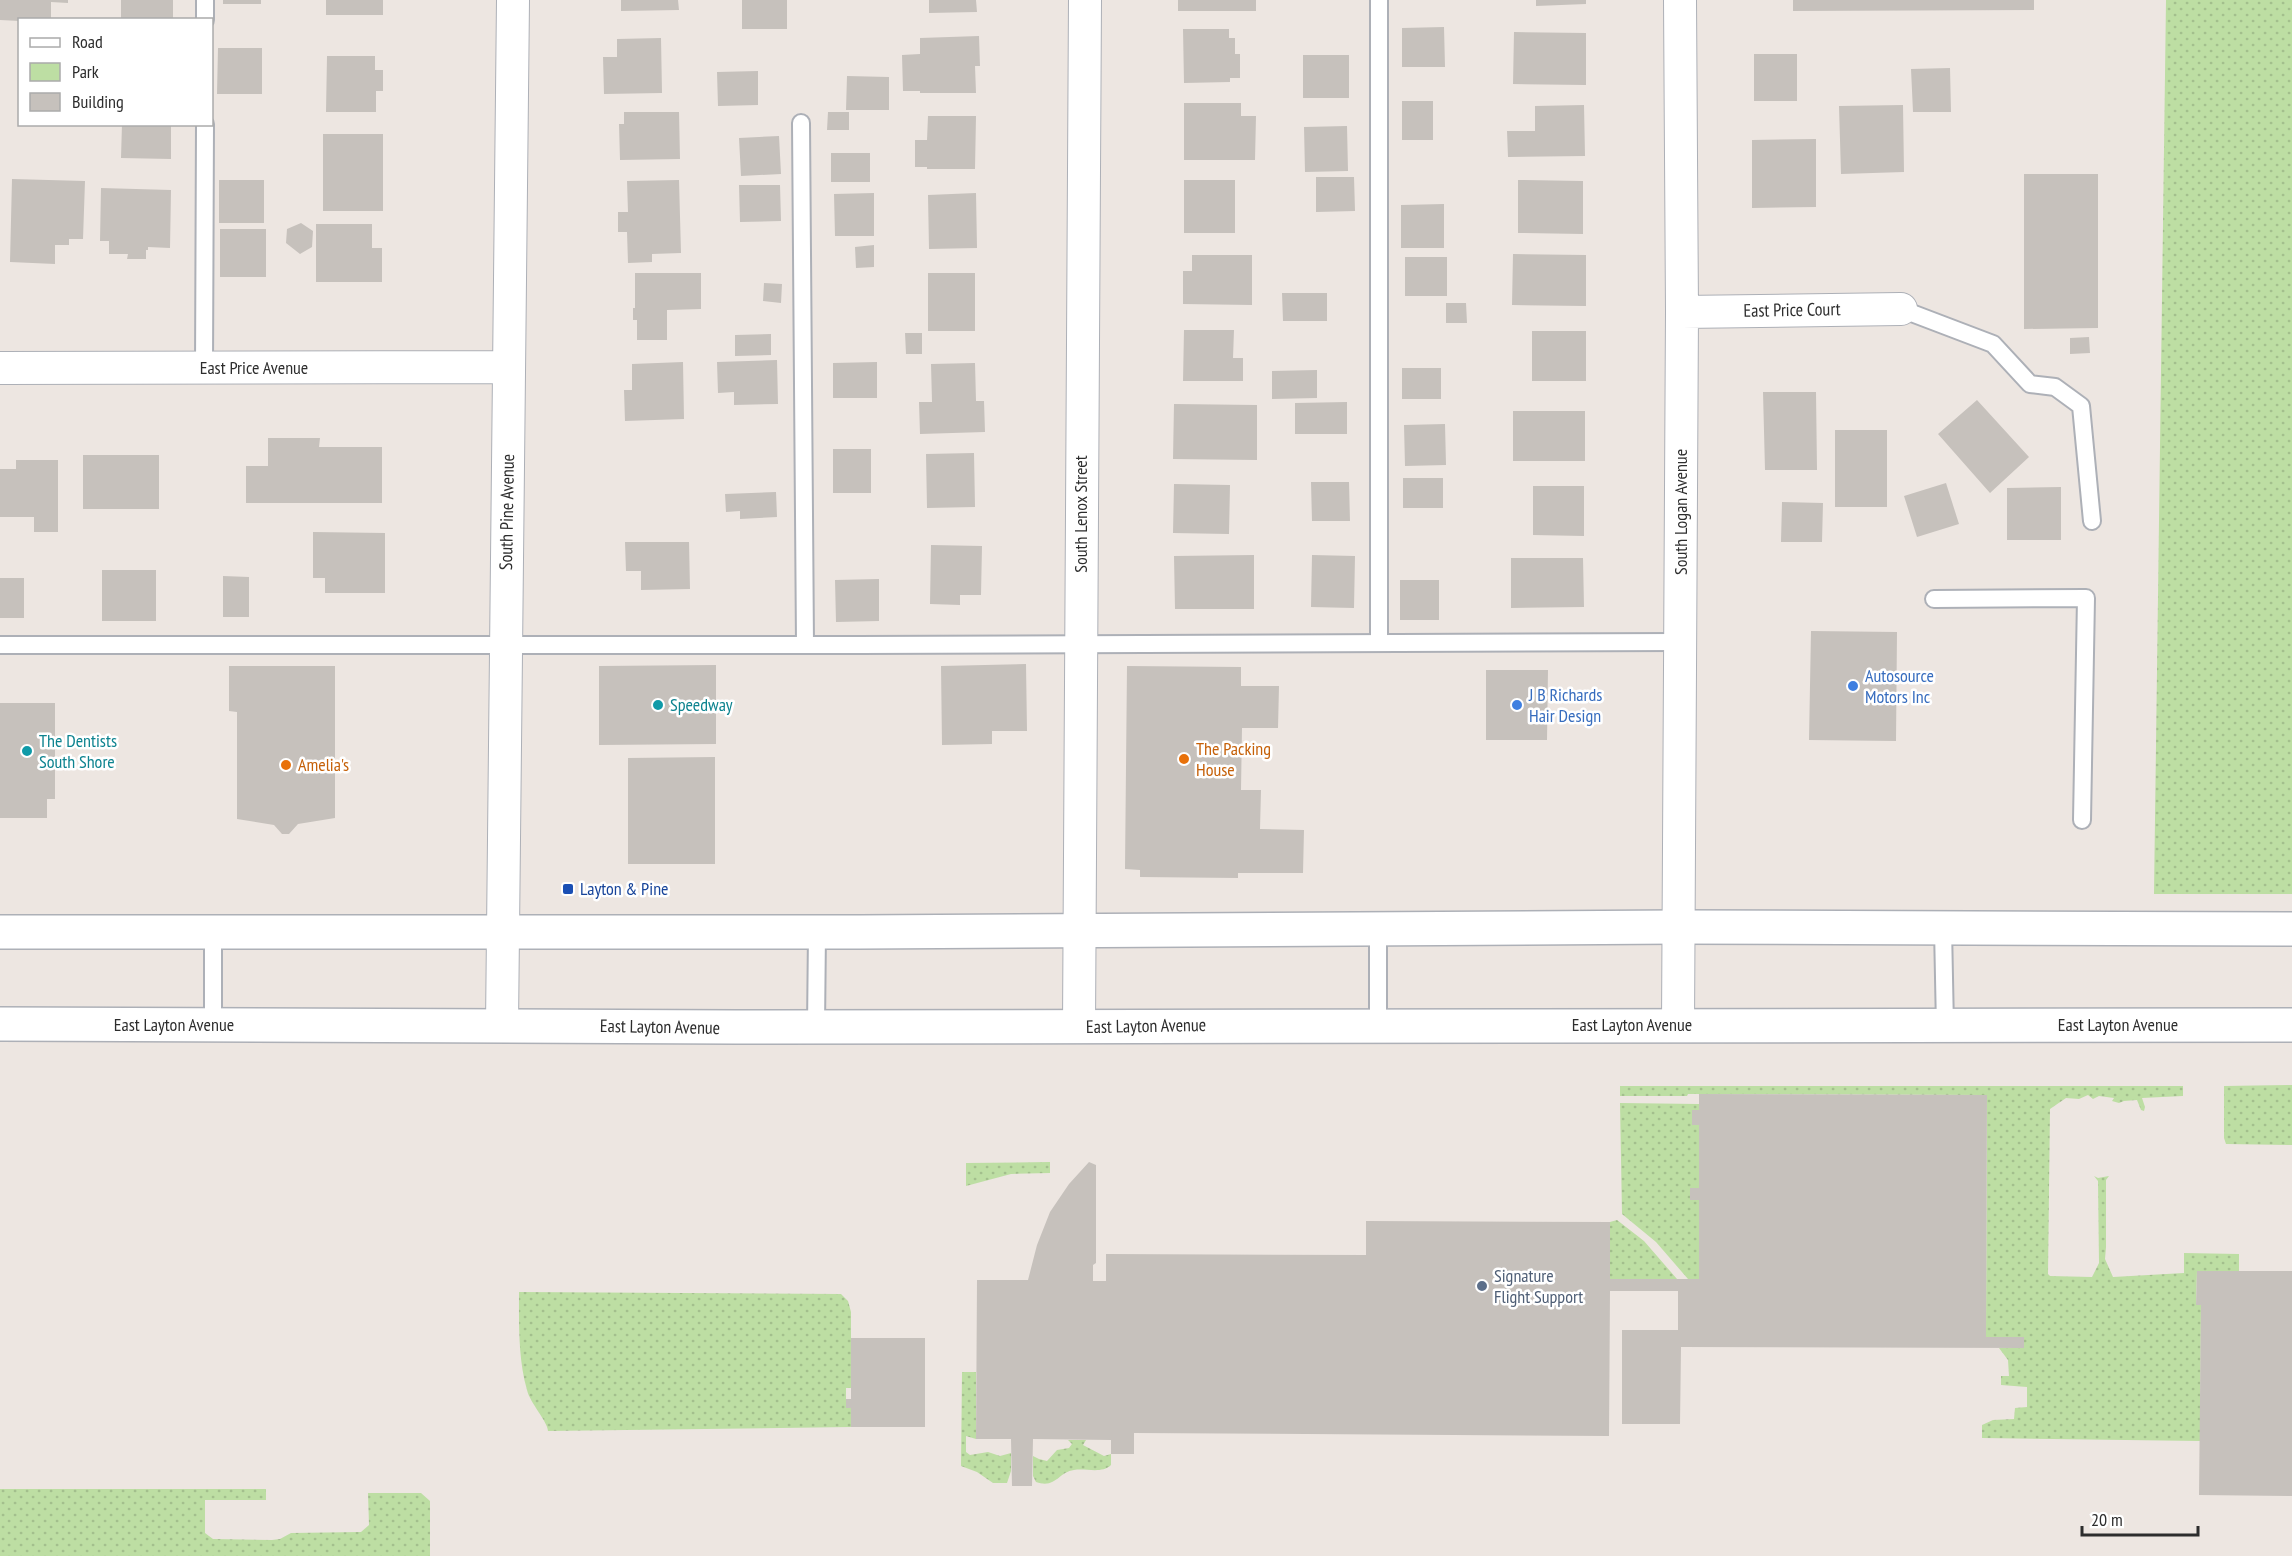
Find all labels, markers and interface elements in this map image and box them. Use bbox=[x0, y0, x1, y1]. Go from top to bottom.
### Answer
legend bbox=[18, 18, 213, 126]
text: Road bbox=[72, 30, 103, 53]
text: Park bbox=[72, 60, 99, 83]
text: Building bbox=[72, 90, 124, 113]
street label: East Price Court bbox=[1743, 297, 1841, 322]
street label: East Price Avenue bbox=[200, 356, 308, 379]
street label: South Logan Avenue bbox=[1669, 449, 1692, 575]
street label: South Pine Avenue bbox=[494, 454, 519, 570]
street label: South Lenox Street bbox=[1069, 455, 1092, 573]
place label: Autosource Motors Inc bbox=[1865, 664, 1934, 708]
marker: Autosource Motors Inc bbox=[1846, 679, 1860, 693]
place label: J B Richards Hair Design bbox=[1528, 683, 1602, 727]
place label: Speedway bbox=[670, 693, 733, 716]
marker: Speedway bbox=[651, 698, 665, 712]
marker: J B Richards Hair Design bbox=[1510, 698, 1524, 712]
place label: The Dentists South Shore bbox=[39, 729, 117, 773]
place label: The Packing House bbox=[1196, 737, 1271, 781]
marker: The Dentists South Shore bbox=[20, 744, 34, 758]
marker: The Packing House bbox=[1177, 752, 1191, 766]
place label: Amelia's bbox=[298, 753, 349, 776]
marker: Amelia's bbox=[279, 758, 293, 772]
place label: Layton & Pine bbox=[580, 877, 668, 900]
marker: Layton & Pine bbox=[561, 882, 575, 896]
street label: East Layton Avenue bbox=[114, 1013, 234, 1036]
street label: East Layton Avenue bbox=[1086, 1013, 1206, 1038]
street label: East Layton Avenue bbox=[1572, 1013, 1692, 1036]
street label: East Layton Avenue bbox=[2058, 1013, 2178, 1036]
street label: East Layton Avenue bbox=[600, 1014, 720, 1039]
place label: Signature Flight Support bbox=[1494, 1264, 1583, 1308]
marker: Signature Flight Support bbox=[1475, 1279, 1489, 1293]
scale bar bbox=[2082, 1499, 2198, 1537]
text: 20 m bbox=[2091, 1508, 2123, 1531]

